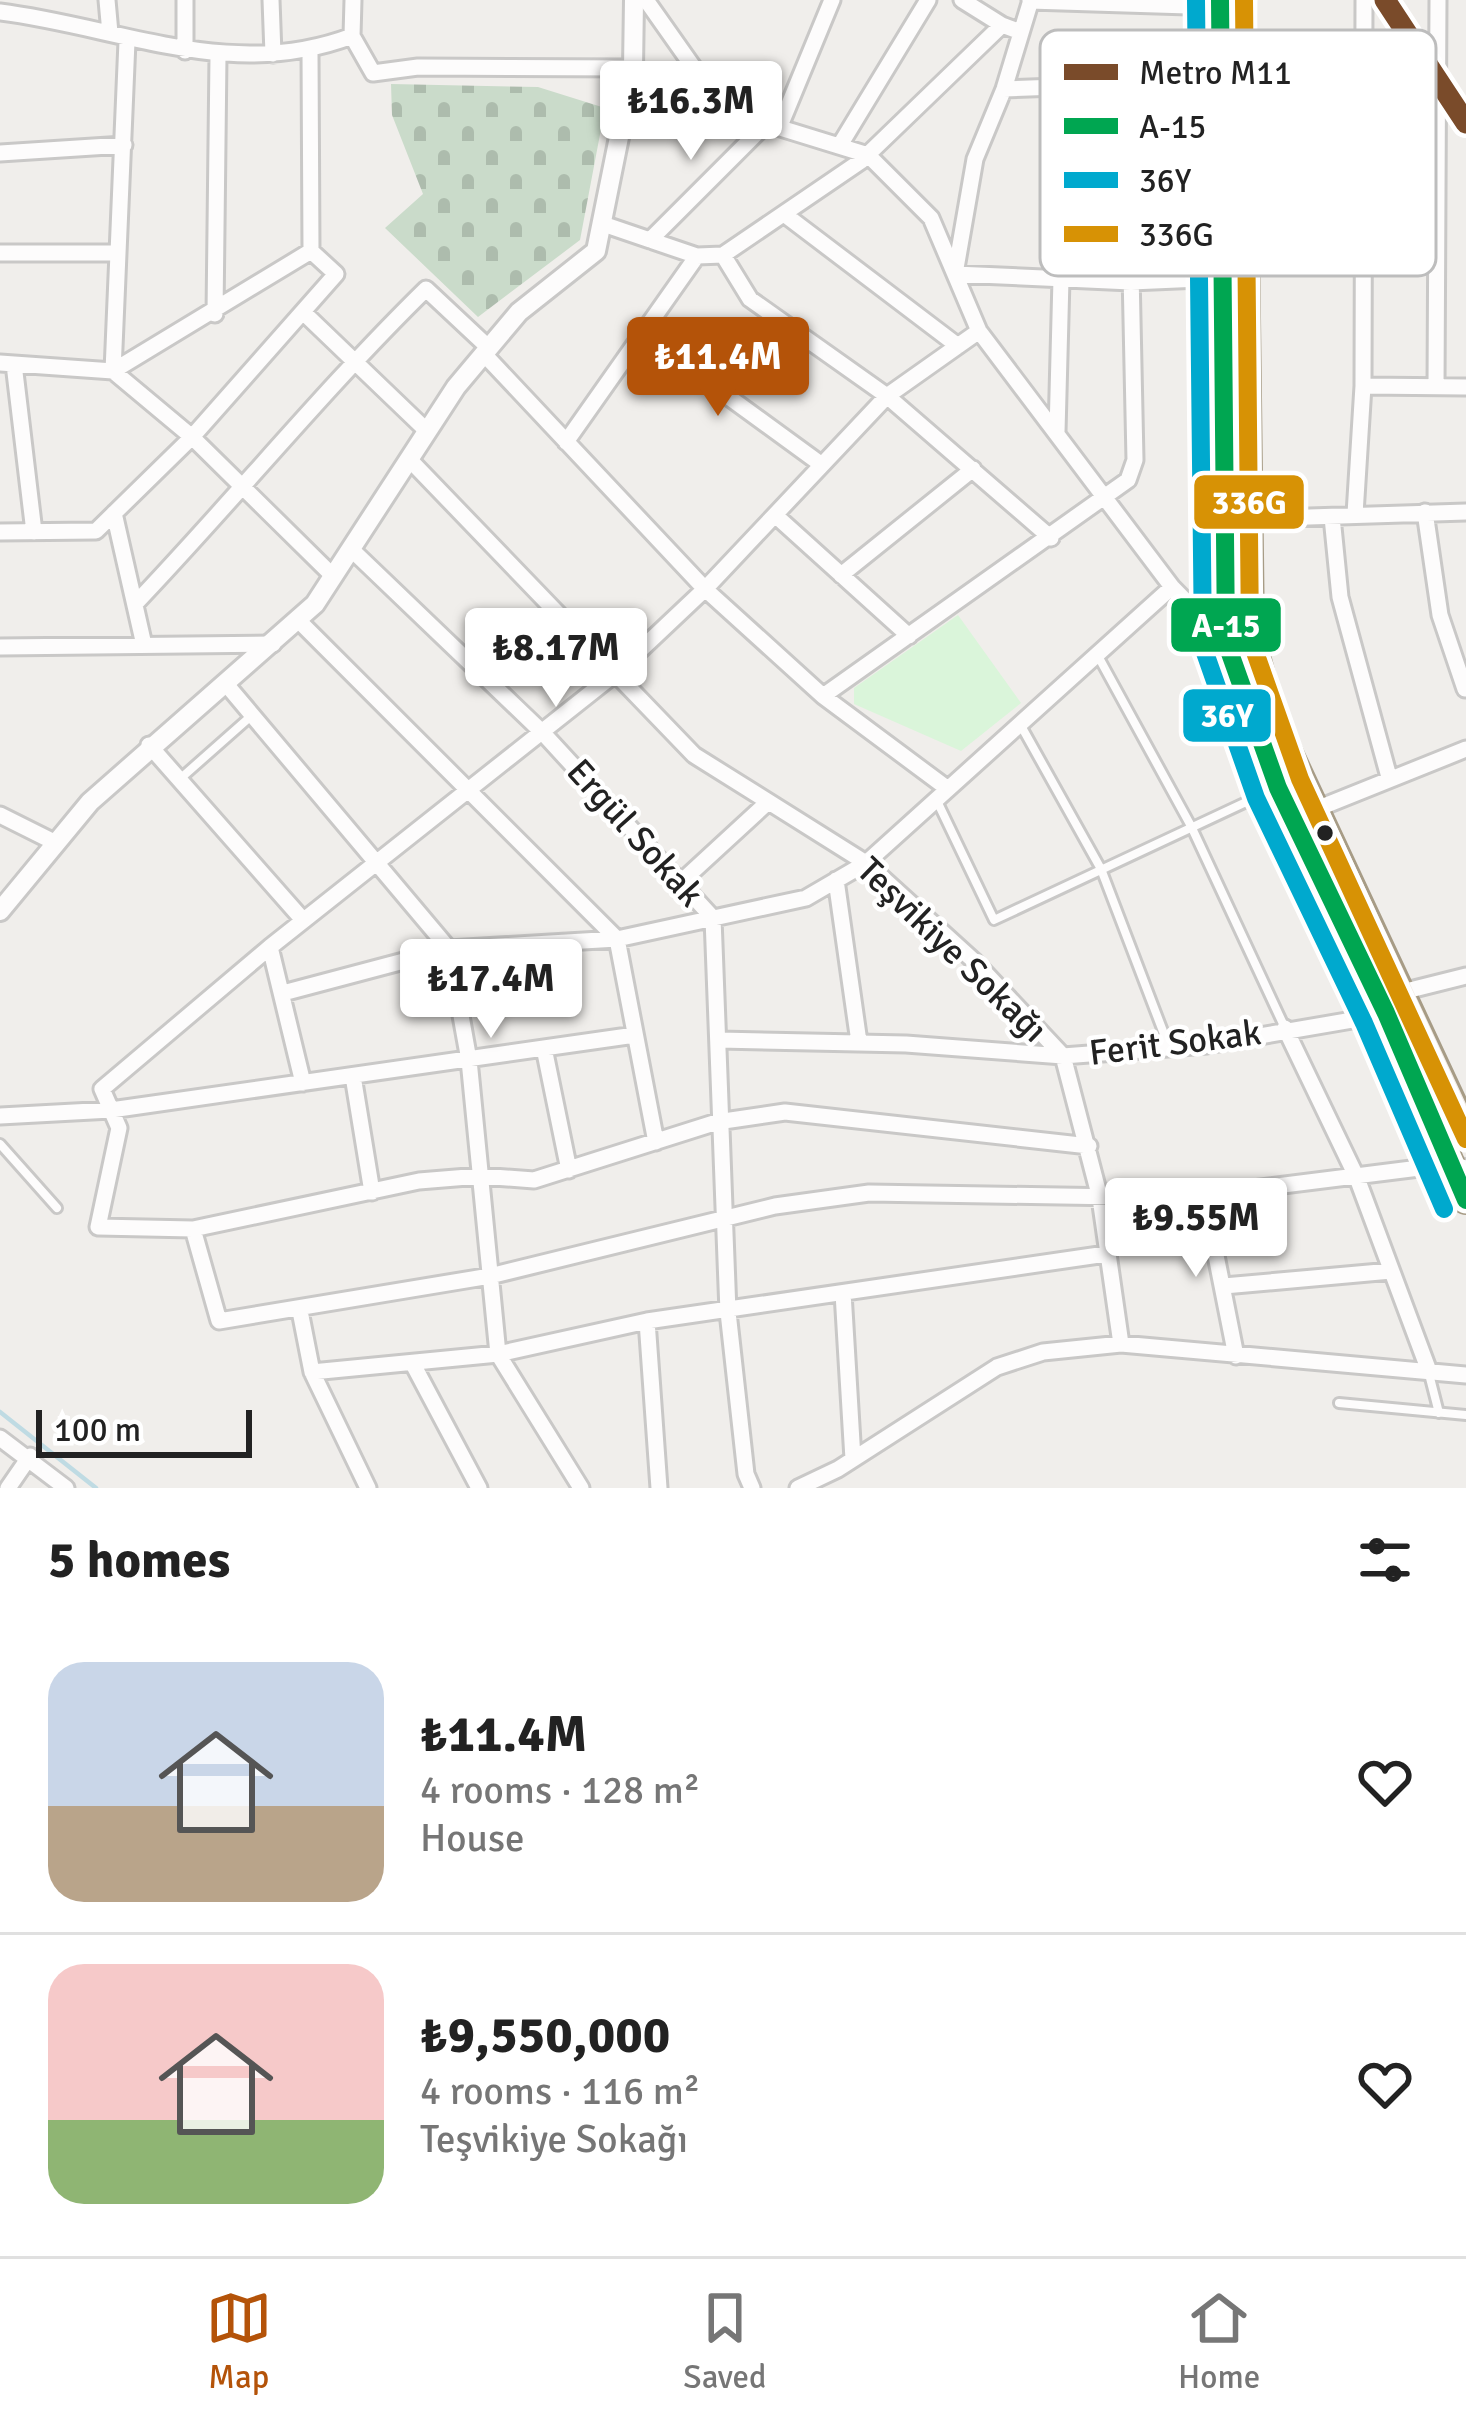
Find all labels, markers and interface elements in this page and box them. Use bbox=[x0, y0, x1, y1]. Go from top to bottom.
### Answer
legend bbox=[1040, 30, 1436, 276]
text: Metro M11 bbox=[1139, 53, 1292, 94]
pin: ₺16.3M bbox=[593, 61, 789, 163]
text: ₺16.3M bbox=[627, 76, 755, 124]
text: A-15 bbox=[1139, 107, 1206, 148]
text: 36Y bbox=[1139, 161, 1192, 202]
text: 336G bbox=[1139, 215, 1214, 256]
pin: ₺11.4M bbox=[620, 317, 816, 419]
text: ₺11.4M bbox=[654, 332, 782, 380]
line badge: 336G bbox=[1192, 473, 1306, 531]
text: 336G bbox=[1211, 483, 1287, 524]
line badge: A-15 bbox=[1169, 596, 1283, 654]
text: A-15 bbox=[1191, 606, 1261, 647]
pin: ₺8.17M bbox=[458, 608, 654, 710]
text: ₺8.17M bbox=[492, 623, 620, 671]
line badge: 36Y bbox=[1181, 687, 1273, 744]
text: 36Y bbox=[1200, 696, 1254, 737]
street label: Ergül Sokak bbox=[557, 750, 713, 916]
unlabelled marker bbox=[1314, 822, 1336, 844]
street label: Teşvikiye Sokağı bbox=[847, 848, 1057, 1052]
pin: ₺17.4M bbox=[393, 939, 589, 1041]
text: ₺17.4M bbox=[427, 954, 555, 1002]
street label: Ferit Sokak bbox=[1086, 1010, 1264, 1076]
pin: ₺9.55M bbox=[1098, 1178, 1294, 1280]
text: ₺9.55M bbox=[1132, 1193, 1260, 1241]
scale bar bbox=[36, 1404, 252, 1457]
text: 100 m bbox=[54, 1410, 141, 1451]
icon: filters bbox=[1352, 1527, 1418, 1593]
text: 5 homes bbox=[48, 1529, 230, 1592]
text: ₺11.4M bbox=[420, 1703, 587, 1766]
icon: home bbox=[144, 1710, 288, 1854]
icon: heart bbox=[1352, 1749, 1418, 1815]
text: 4 rooms · 128 m² bbox=[420, 1766, 700, 1814]
text: House bbox=[420, 1814, 525, 1862]
text: ₺9,550,000 bbox=[420, 2004, 670, 2067]
icon: home bbox=[144, 2012, 288, 2156]
icon: heart bbox=[1352, 2051, 1418, 2117]
text: 4 rooms · 116 m² bbox=[420, 2067, 700, 2115]
text: Teşvikiye Sokağı bbox=[420, 2115, 688, 2163]
tab: Map bbox=[206, 2285, 272, 2398]
tab: Saved bbox=[683, 2285, 766, 2398]
tab: Home bbox=[1178, 2285, 1260, 2398]

